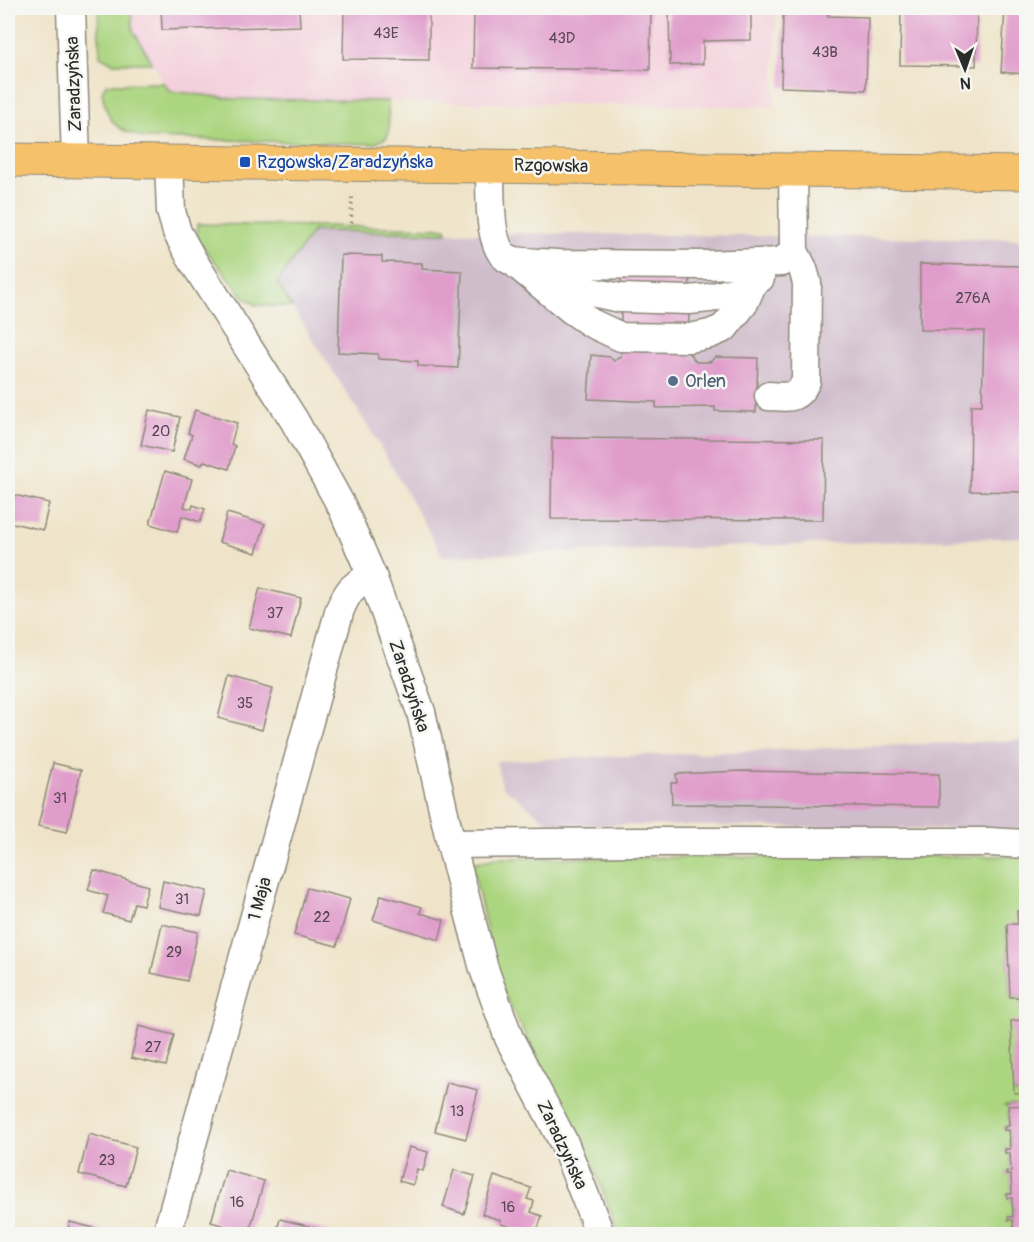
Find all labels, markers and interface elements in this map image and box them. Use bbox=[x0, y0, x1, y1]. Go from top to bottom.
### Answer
house number: 43E bbox=[374, 24, 399, 43]
house number: 43D bbox=[549, 29, 575, 48]
street label: Zaradzyńska bbox=[61, 36, 87, 132]
north arrow bbox=[935, 39, 995, 99]
house number: 43B bbox=[812, 43, 838, 62]
text: N bbox=[960, 73, 971, 93]
place label: Rzgowska/Zaradzyńska bbox=[257, 151, 434, 174]
street label: Rzgowska bbox=[514, 154, 588, 178]
marker: Rzgowska/Zaradzyńska bbox=[238, 155, 252, 169]
house number: 276A bbox=[956, 289, 991, 308]
place label: Orlen bbox=[685, 370, 726, 393]
marker: Orlen bbox=[666, 374, 680, 388]
house number: 20 bbox=[152, 422, 170, 441]
house number: 37 bbox=[267, 604, 283, 623]
street label: Zaradzyńska bbox=[383, 637, 435, 735]
house number: 35 bbox=[237, 694, 253, 713]
house number: 31 bbox=[53, 789, 67, 808]
street label: 1 Maja bbox=[243, 874, 277, 924]
house number: 31 bbox=[175, 890, 189, 909]
house number: 22 bbox=[314, 908, 330, 927]
house number: 29 bbox=[166, 943, 182, 962]
house number: 27 bbox=[145, 1038, 161, 1057]
street label: Zaradzyńska bbox=[531, 1097, 593, 1193]
house number: 13 bbox=[450, 1102, 464, 1121]
house number: 23 bbox=[99, 1151, 115, 1170]
house number: 16 bbox=[230, 1193, 244, 1212]
house number: 16 bbox=[501, 1198, 515, 1217]

